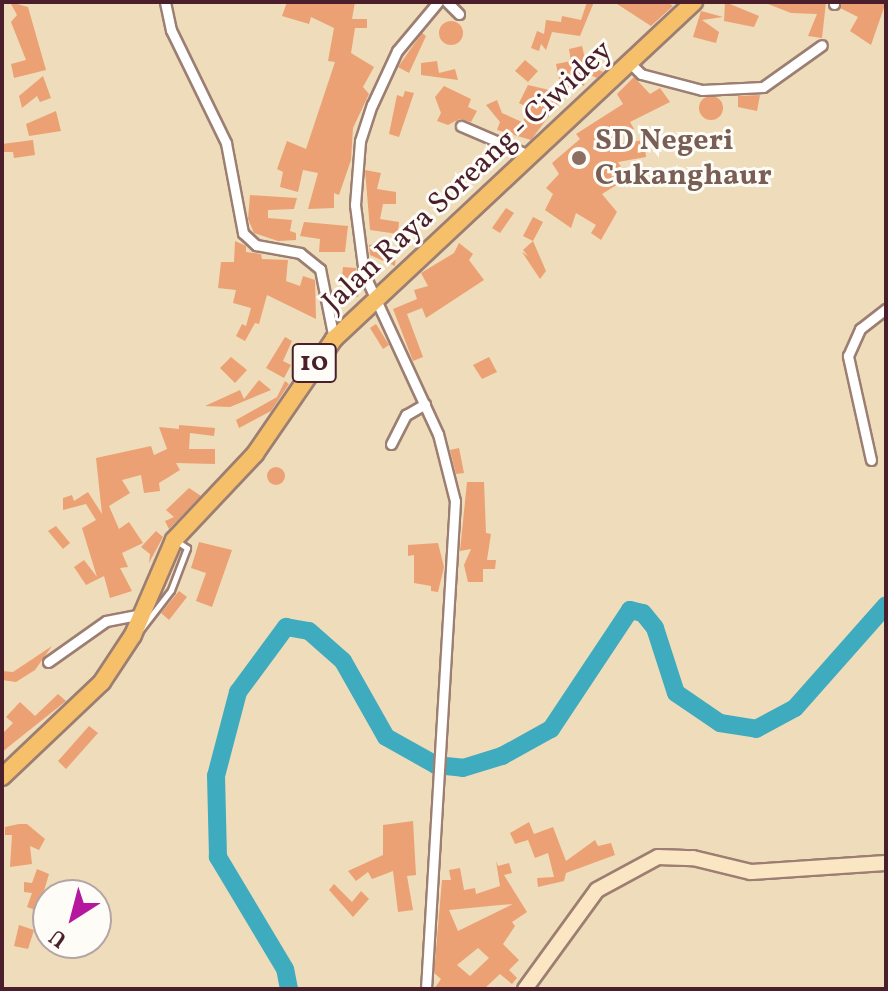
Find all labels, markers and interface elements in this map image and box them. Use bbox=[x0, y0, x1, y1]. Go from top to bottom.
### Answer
street label: Jalan Raya Soreang - Ciwidey bbox=[315, 33, 621, 321]
place label: SD Negeri Cukanghaur bbox=[595, 123, 772, 194]
marker: SD Negeri Cukanghaur bbox=[570, 149, 588, 167]
road number: 10 bbox=[290, 339, 338, 387]
north arrow bbox=[32, 879, 112, 959]
text: U bbox=[44, 920, 74, 954]

